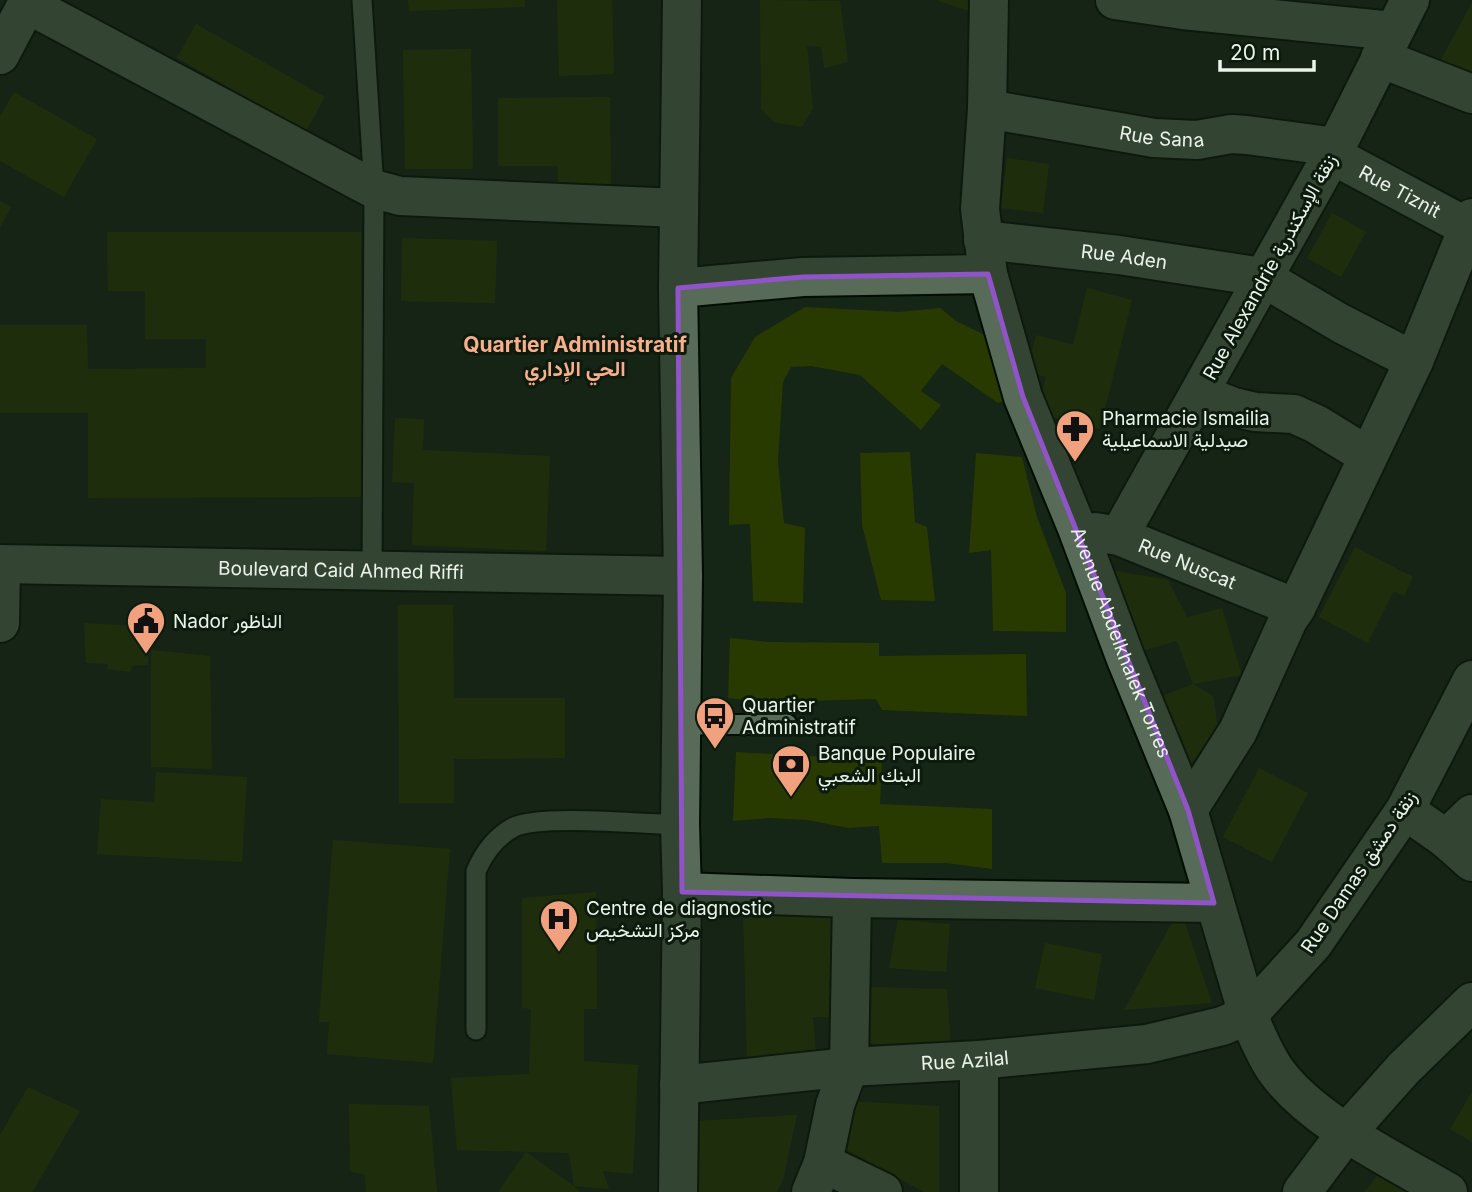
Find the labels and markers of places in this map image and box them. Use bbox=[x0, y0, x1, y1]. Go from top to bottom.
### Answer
place label: Pharmacie Ismailia صيدلية الاسماعيلية bbox=[1102, 407, 1270, 452]
pharmacy icon: Pharmacie Ismailia صيدلية الاسماعيلية bbox=[1054, 408, 1096, 463]
public building icon: Nador الناظور bbox=[125, 600, 167, 655]
place label: Nador الناظور bbox=[173, 610, 282, 633]
place label: Quartier Administratif bbox=[742, 694, 856, 739]
bus stop icon: Quartier Administratif bbox=[694, 695, 736, 750]
place label: Banque Populaire البنك الشعبي bbox=[818, 742, 976, 791]
bank icon: Banque Populaire البنك الشعبي bbox=[770, 743, 812, 798]
place label: Centre de diagnostic مركز التشخيص bbox=[586, 897, 773, 942]
hospital icon: Centre de diagnostic مركز التشخيص bbox=[538, 898, 580, 953]

